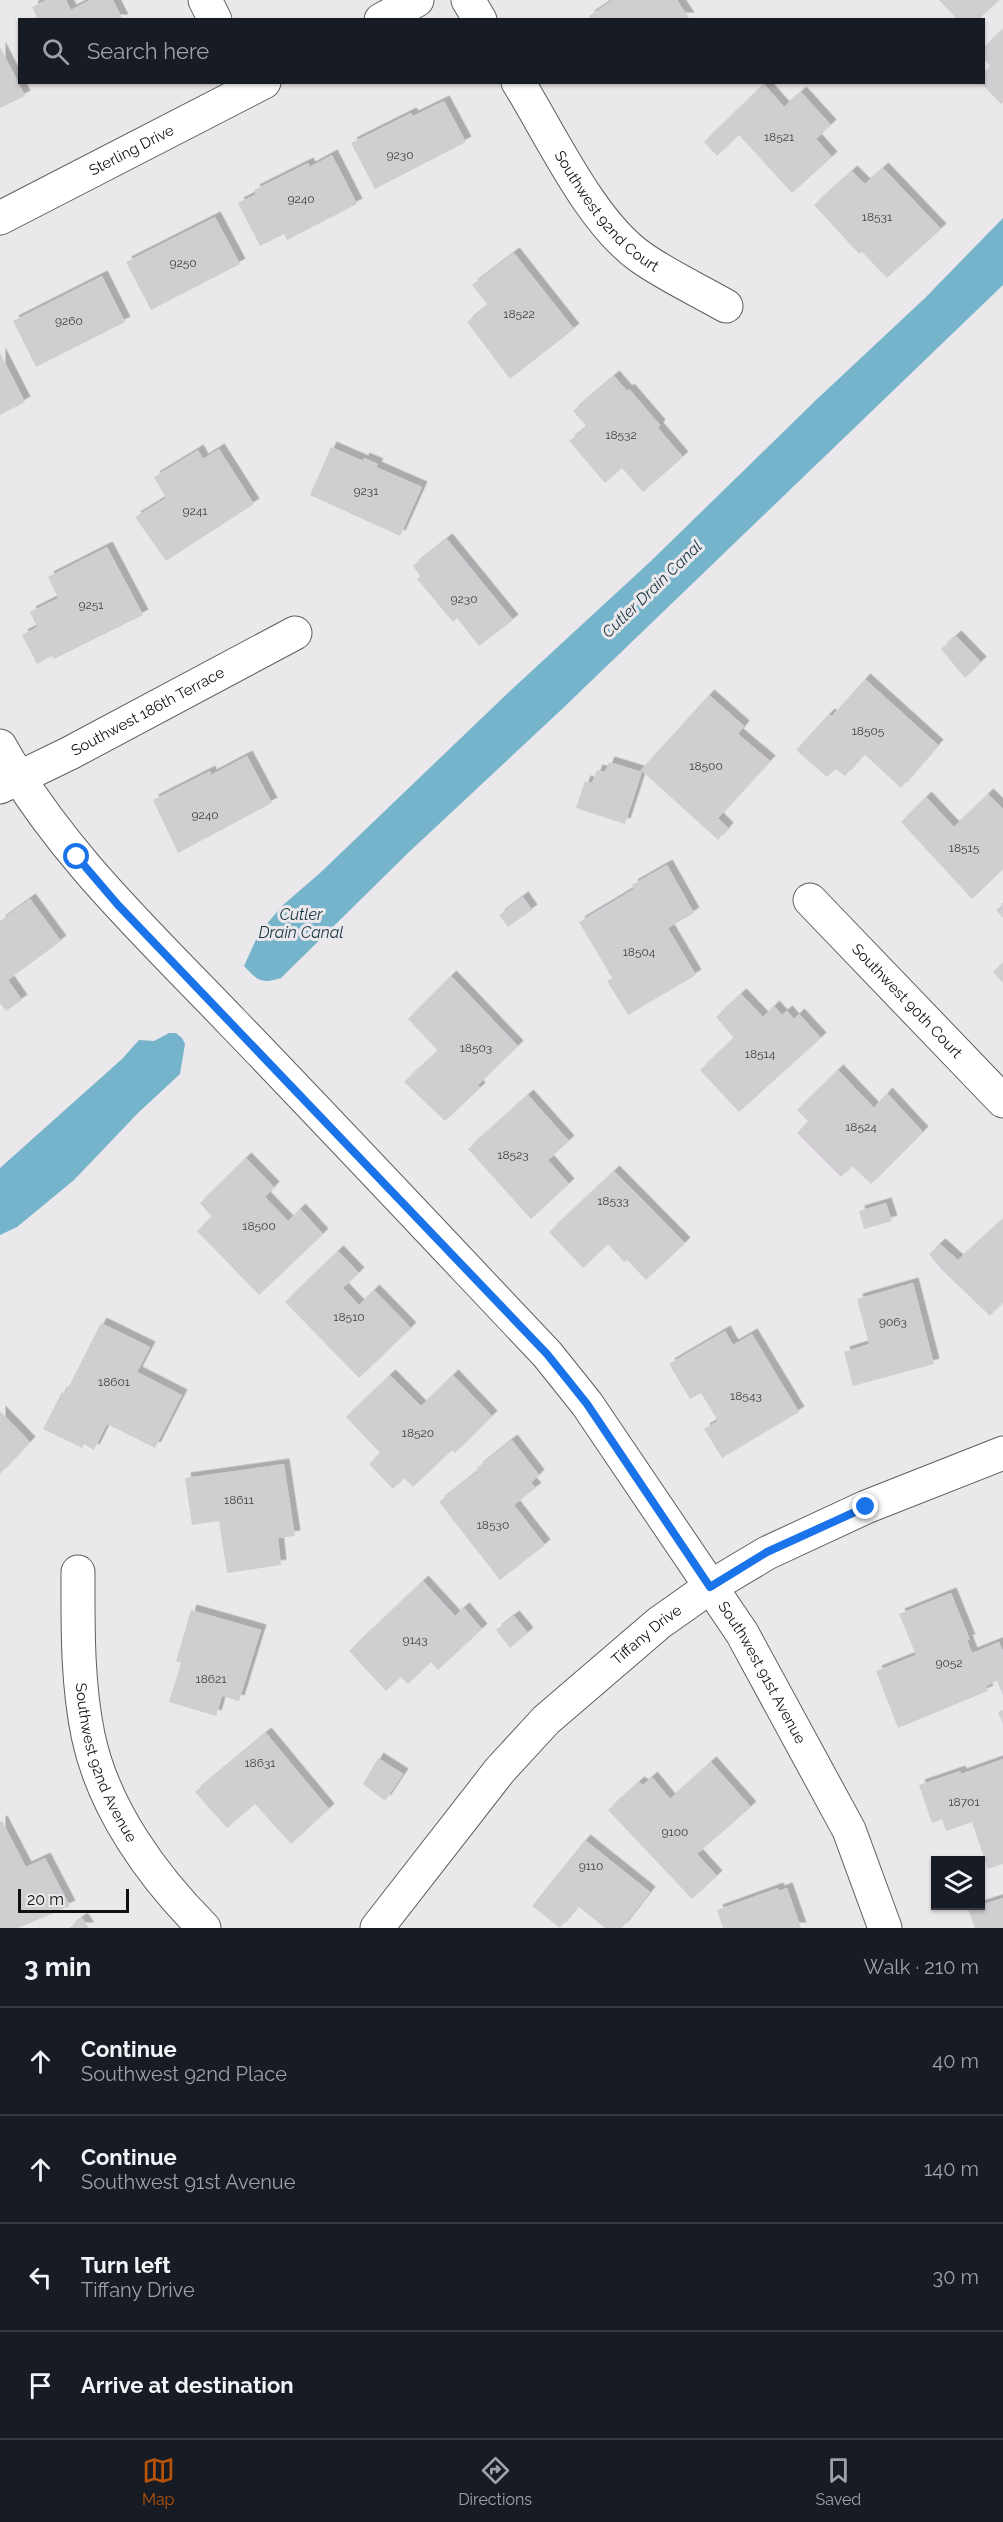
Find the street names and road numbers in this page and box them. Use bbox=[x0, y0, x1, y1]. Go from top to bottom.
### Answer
street label: Sterling Drive bbox=[86, 121, 177, 180]
street label: Southwest 92nd Court bbox=[551, 147, 662, 276]
street label: Southwest 186th Terrace bbox=[68, 663, 228, 760]
street label: Southwest 90th Court bbox=[848, 940, 966, 1062]
street label: Southwest 91st Avenue bbox=[714, 1598, 809, 1747]
street label: Tiffany Drive bbox=[608, 1601, 685, 1669]
street label: Southwest 92nd Avenue bbox=[72, 1682, 141, 1846]

